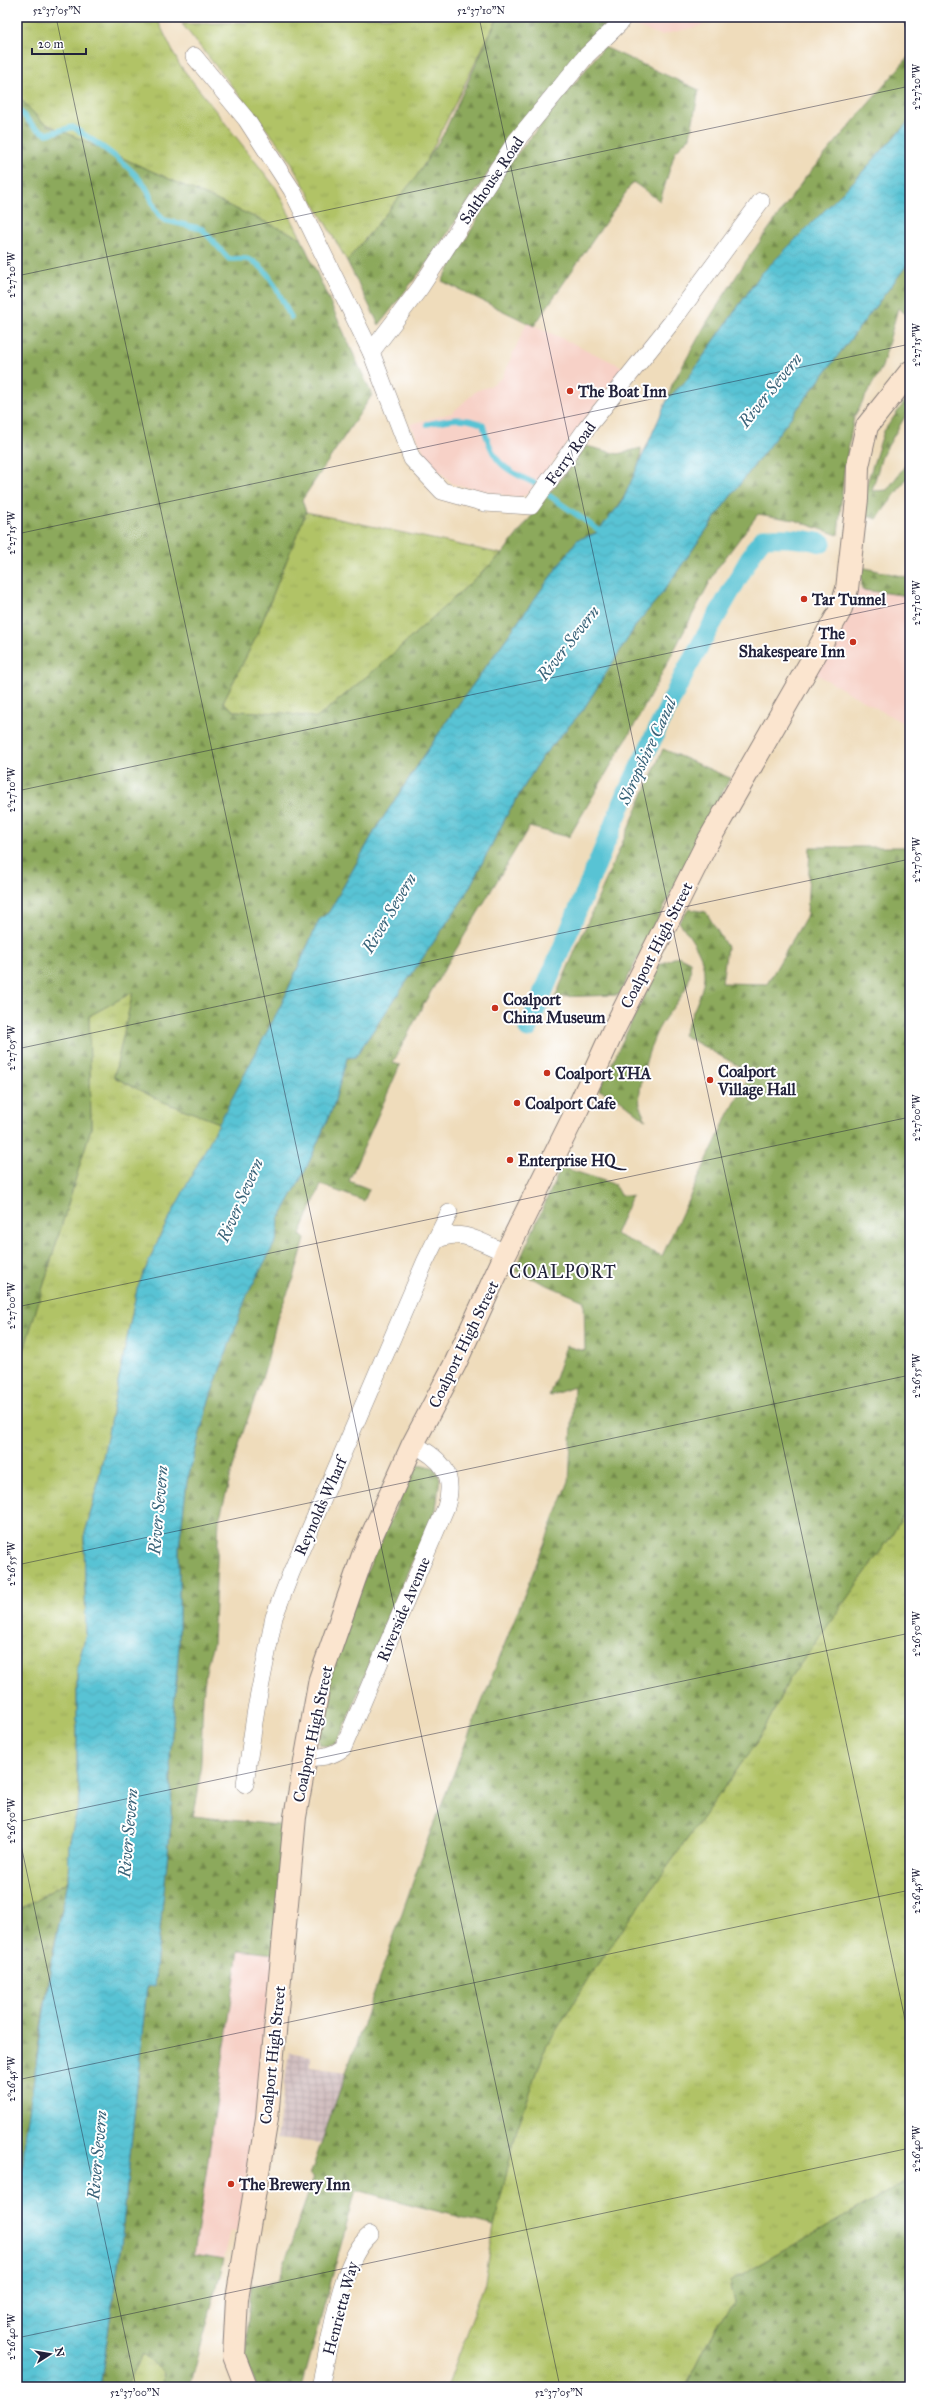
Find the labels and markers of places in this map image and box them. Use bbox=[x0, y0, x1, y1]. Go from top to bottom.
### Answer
place label: The Boat Inn bbox=[577, 382, 667, 401]
marker: The Boat Inn bbox=[565, 386, 575, 396]
place label: Tar Tunnel bbox=[811, 590, 886, 609]
marker: Tar Tunnel bbox=[799, 594, 809, 604]
place label: The Shakespeare Inn bbox=[739, 624, 845, 662]
marker: The Shakespeare Inn bbox=[848, 637, 858, 647]
place label: Coalport China Museum bbox=[503, 990, 606, 1027]
marker: Coalport China Museum bbox=[490, 1003, 500, 1013]
place label: Coalport Village Hall bbox=[717, 1062, 796, 1100]
place label: Coalport YHA bbox=[555, 1064, 652, 1084]
marker: Coalport YHA bbox=[542, 1068, 552, 1078]
marker: Coalport Village Hall bbox=[705, 1075, 715, 1085]
place label: Coalport Cafe bbox=[525, 1094, 616, 1114]
marker: Coalport Cafe bbox=[512, 1098, 522, 1108]
place label: Enterprise HQ bbox=[518, 1151, 627, 1171]
marker: Enterprise HQ bbox=[505, 1155, 515, 1165]
place label: The Brewery Inn bbox=[238, 2175, 350, 2195]
marker: The Brewery Inn bbox=[226, 2179, 236, 2189]

